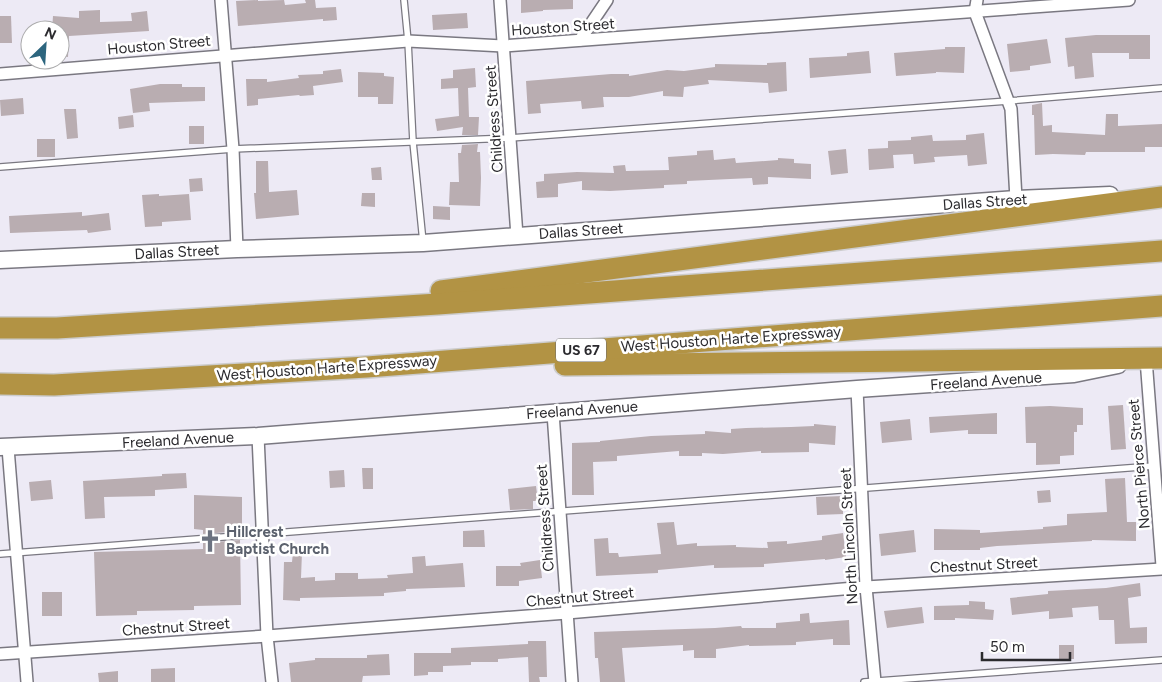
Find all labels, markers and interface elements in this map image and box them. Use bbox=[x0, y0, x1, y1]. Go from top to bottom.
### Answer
street label: Houston Street bbox=[511, 14, 616, 40]
north arrow bbox=[20, 20, 70, 70]
text: N bbox=[42, 24, 59, 44]
street label: Houston Street bbox=[107, 31, 212, 58]
street label: Childress Street bbox=[481, 64, 507, 173]
street label: Dallas Street bbox=[942, 190, 1028, 214]
street label: Dallas Street bbox=[538, 219, 624, 243]
street label: Dallas Street bbox=[134, 241, 220, 263]
street label: West Houston Harte Expressway bbox=[620, 322, 842, 356]
road number: US 67 bbox=[556, 338, 606, 362]
street label: West Houston Harte Expressway bbox=[216, 351, 438, 385]
street label: Freeland Avenue bbox=[930, 368, 1042, 394]
street label: Freeland Avenue bbox=[526, 397, 638, 423]
street label: North Pierce Street bbox=[1124, 398, 1154, 530]
street label: Freeland Avenue bbox=[122, 428, 234, 452]
street label: Childress Street bbox=[532, 463, 558, 572]
street label: North Lincoln Street bbox=[836, 467, 862, 605]
place label: Hillcrest Baptist Church bbox=[226, 523, 329, 558]
church icon: Hillcrest Baptist Church bbox=[197, 528, 223, 554]
street label: Chestnut Street bbox=[930, 553, 1039, 577]
street label: Chestnut Street bbox=[525, 583, 635, 611]
street label: Chestnut Street bbox=[121, 614, 231, 640]
scale bar bbox=[982, 630, 1070, 662]
text: 50 m bbox=[990, 638, 1025, 656]

